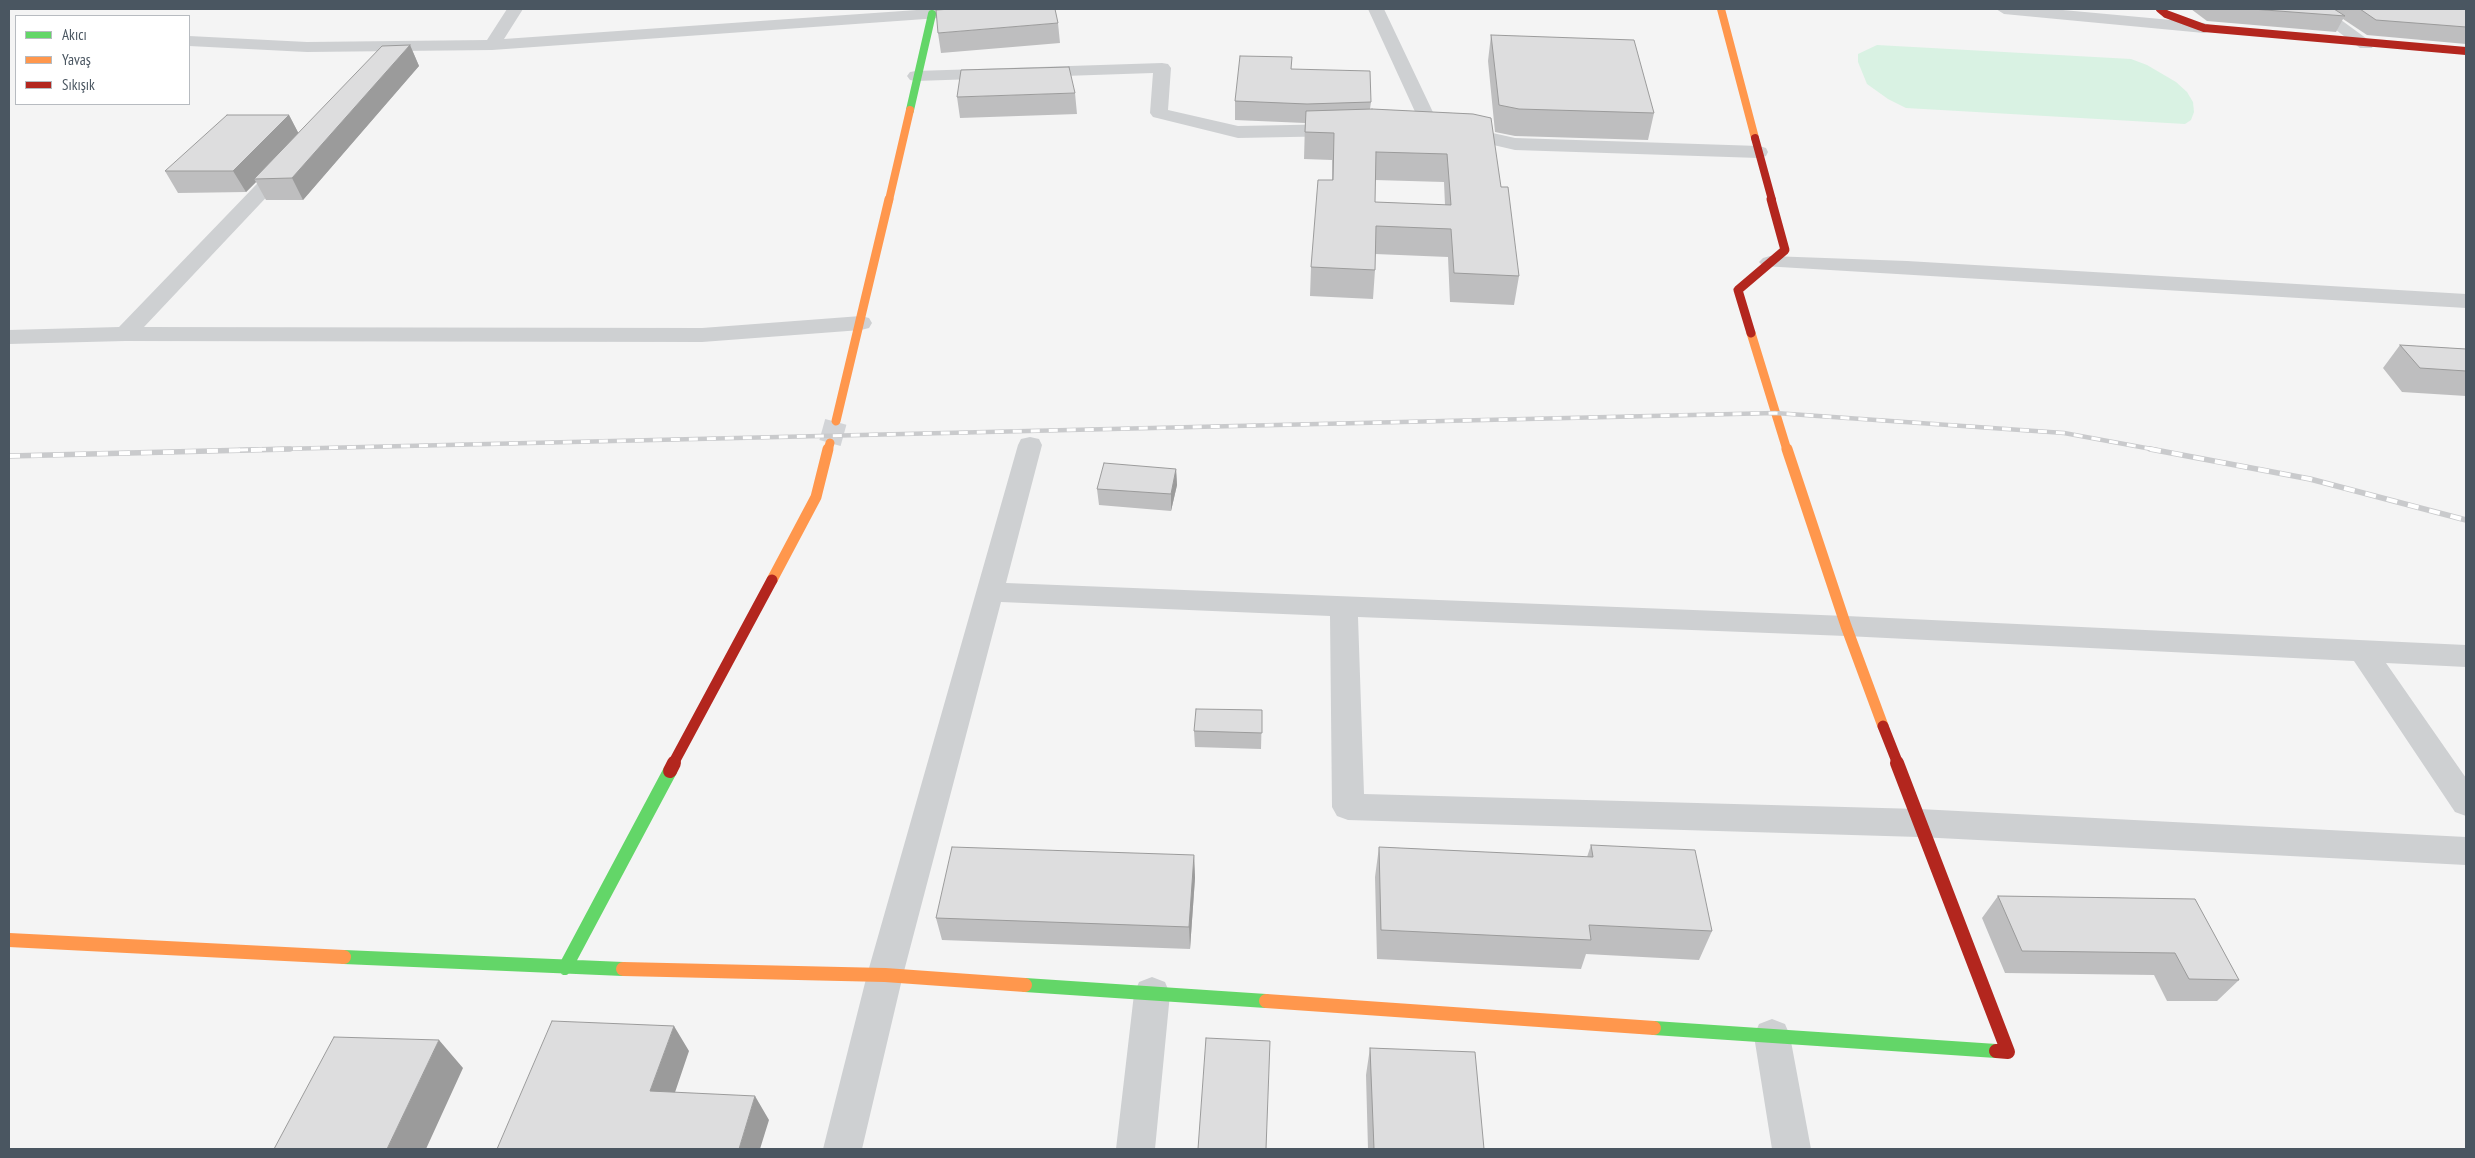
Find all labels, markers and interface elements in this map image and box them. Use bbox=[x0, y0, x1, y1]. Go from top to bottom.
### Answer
legend bbox=[15, 15, 190, 105]
text: Akıcı bbox=[62, 25, 87, 44]
text: Yavaş bbox=[62, 50, 91, 69]
text: Sıkışık bbox=[62, 75, 95, 94]

